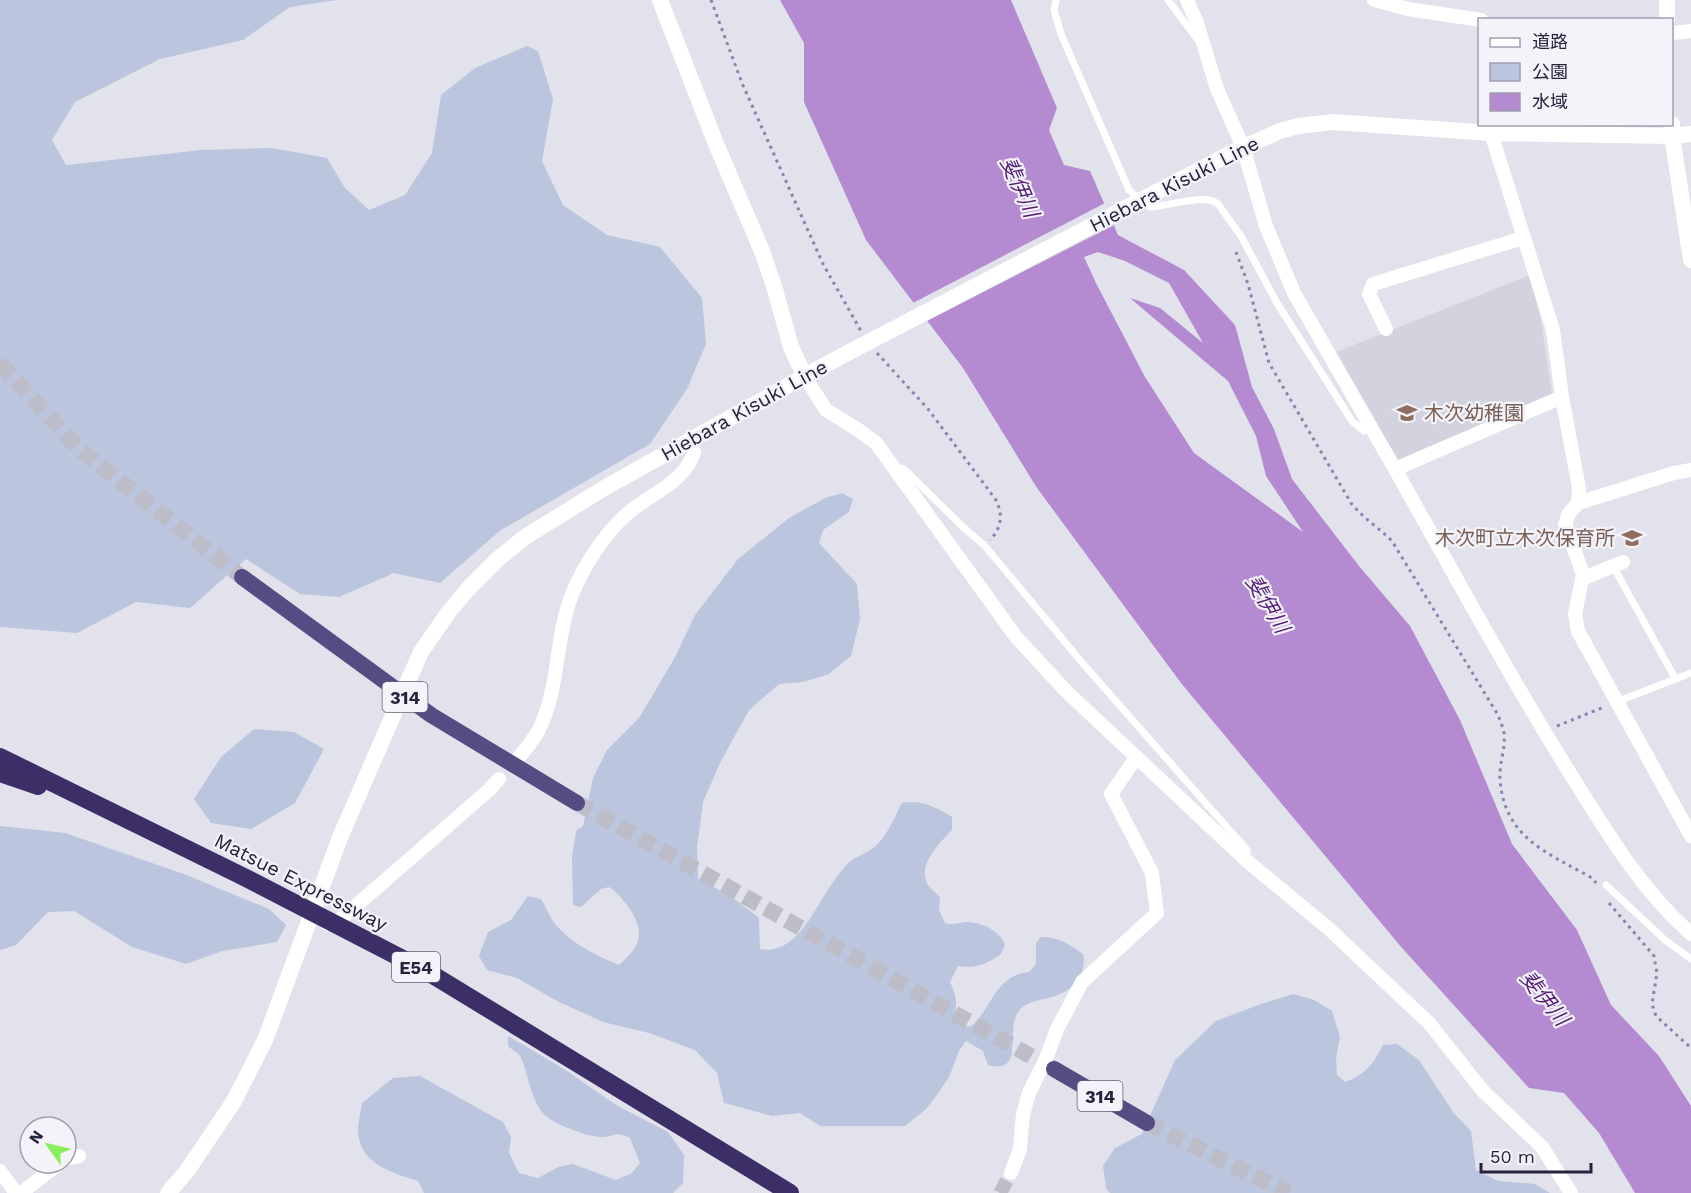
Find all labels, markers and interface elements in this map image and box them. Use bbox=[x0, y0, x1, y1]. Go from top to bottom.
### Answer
legend bbox=[1478, 18, 1673, 126]
text: 道路 bbox=[1532, 31, 1568, 52]
text: 公園 bbox=[1532, 61, 1568, 82]
text: 水域 bbox=[1532, 91, 1568, 112]
street label: Hiebara Kisuki Line bbox=[1085, 131, 1263, 237]
water label: 斐伊川 bbox=[996, 153, 1045, 223]
street label: Hiebara Kisuki Line bbox=[656, 354, 832, 466]
school or university icon: 木次幼稚園 bbox=[1395, 401, 1419, 425]
place label: 木次幼稚園 bbox=[1424, 401, 1524, 425]
place label: 木次町立木次保育所 bbox=[1435, 526, 1615, 550]
school or university icon: 木次町立木次保育所 bbox=[1620, 526, 1644, 550]
water label: 斐伊川 bbox=[1241, 571, 1296, 639]
road number: 314 bbox=[382, 682, 428, 712]
street label: Matsue Expressway bbox=[211, 828, 392, 936]
road number: E54 bbox=[392, 952, 440, 982]
water label: 斐伊川 bbox=[1515, 966, 1576, 1032]
road number: 314 bbox=[1078, 1081, 1122, 1111]
north arrow bbox=[18, 1115, 78, 1175]
text: N bbox=[25, 1127, 47, 1147]
scale bar bbox=[1481, 1136, 1590, 1174]
text: 50 m bbox=[1490, 1146, 1535, 1167]

